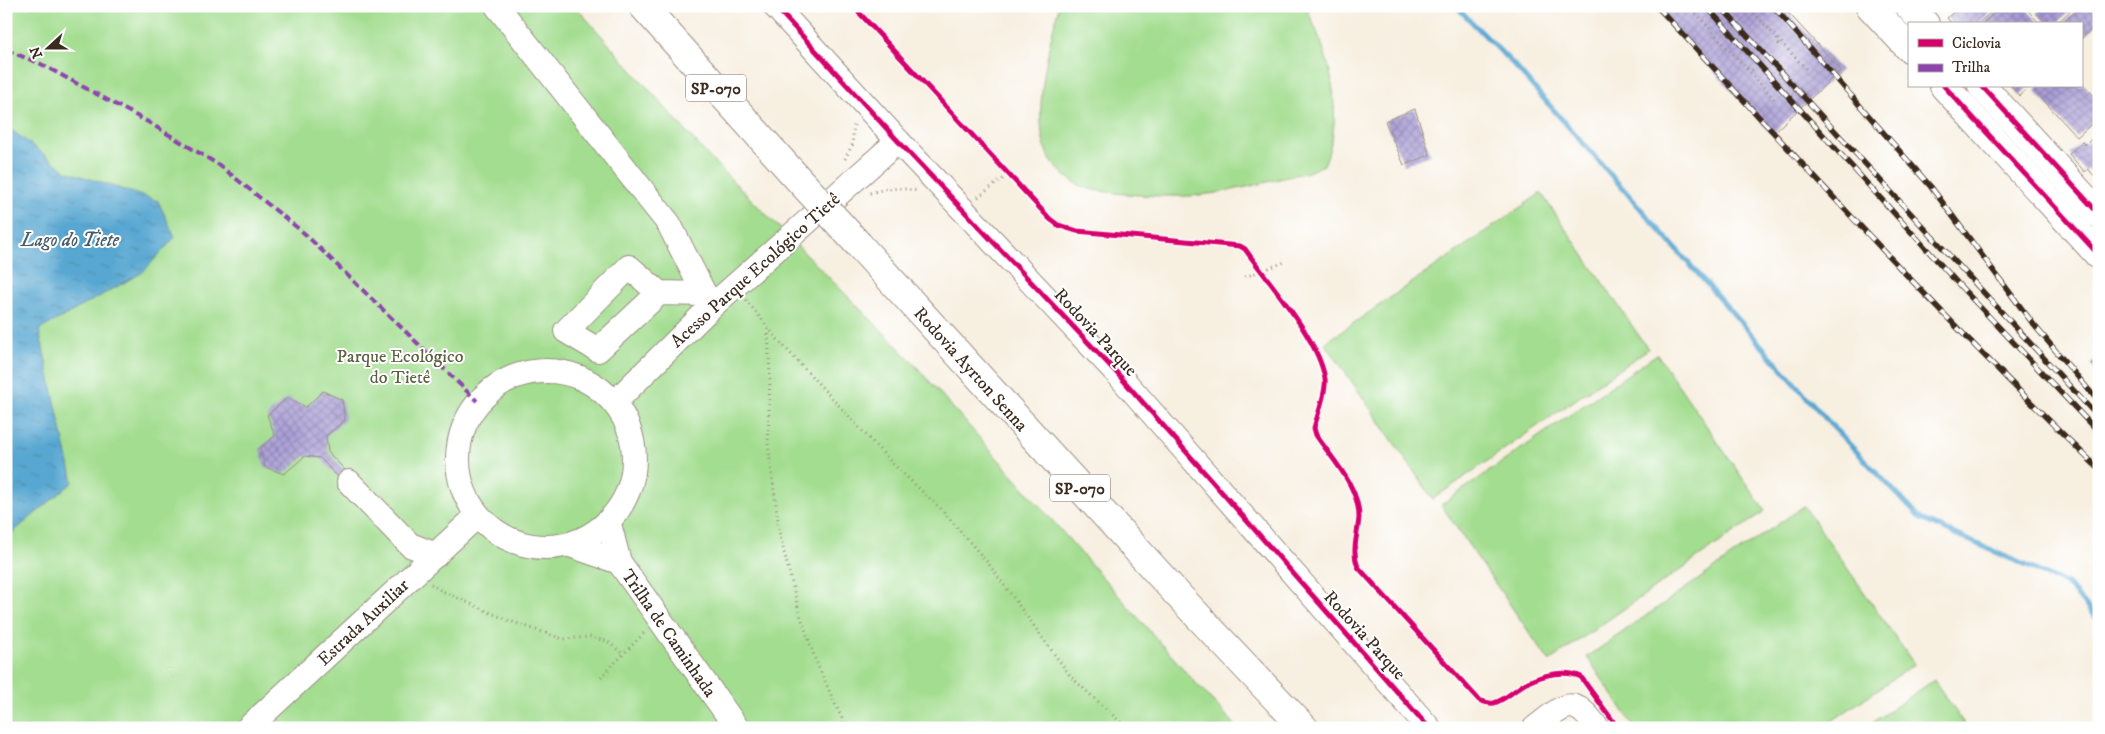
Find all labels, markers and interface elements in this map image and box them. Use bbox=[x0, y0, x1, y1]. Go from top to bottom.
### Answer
north arrow bbox=[22, 22, 72, 72]
legend bbox=[1908, 22, 2082, 88]
text: Ciclovia bbox=[1952, 34, 2001, 53]
text: N bbox=[26, 43, 47, 61]
text: Trilha bbox=[1952, 58, 1991, 77]
road number: SP-070 bbox=[686, 75, 746, 102]
street label: Acesso Parque Ecológico Tietê bbox=[666, 189, 845, 353]
water label: Lago do Tiete bbox=[20, 229, 120, 252]
street label: Rodovia Parque bbox=[1049, 284, 1142, 381]
street label: Rodovia Ayrton Senna bbox=[909, 303, 1032, 437]
park label: Parque Ecológico do Tietê bbox=[337, 346, 464, 389]
road number: SP-070 bbox=[1050, 474, 1110, 502]
street label: Trilha de Caminhada bbox=[616, 566, 721, 702]
street label: Estrada Auxiliar bbox=[313, 574, 414, 671]
street label: Rodovia Parque bbox=[1319, 587, 1410, 685]

